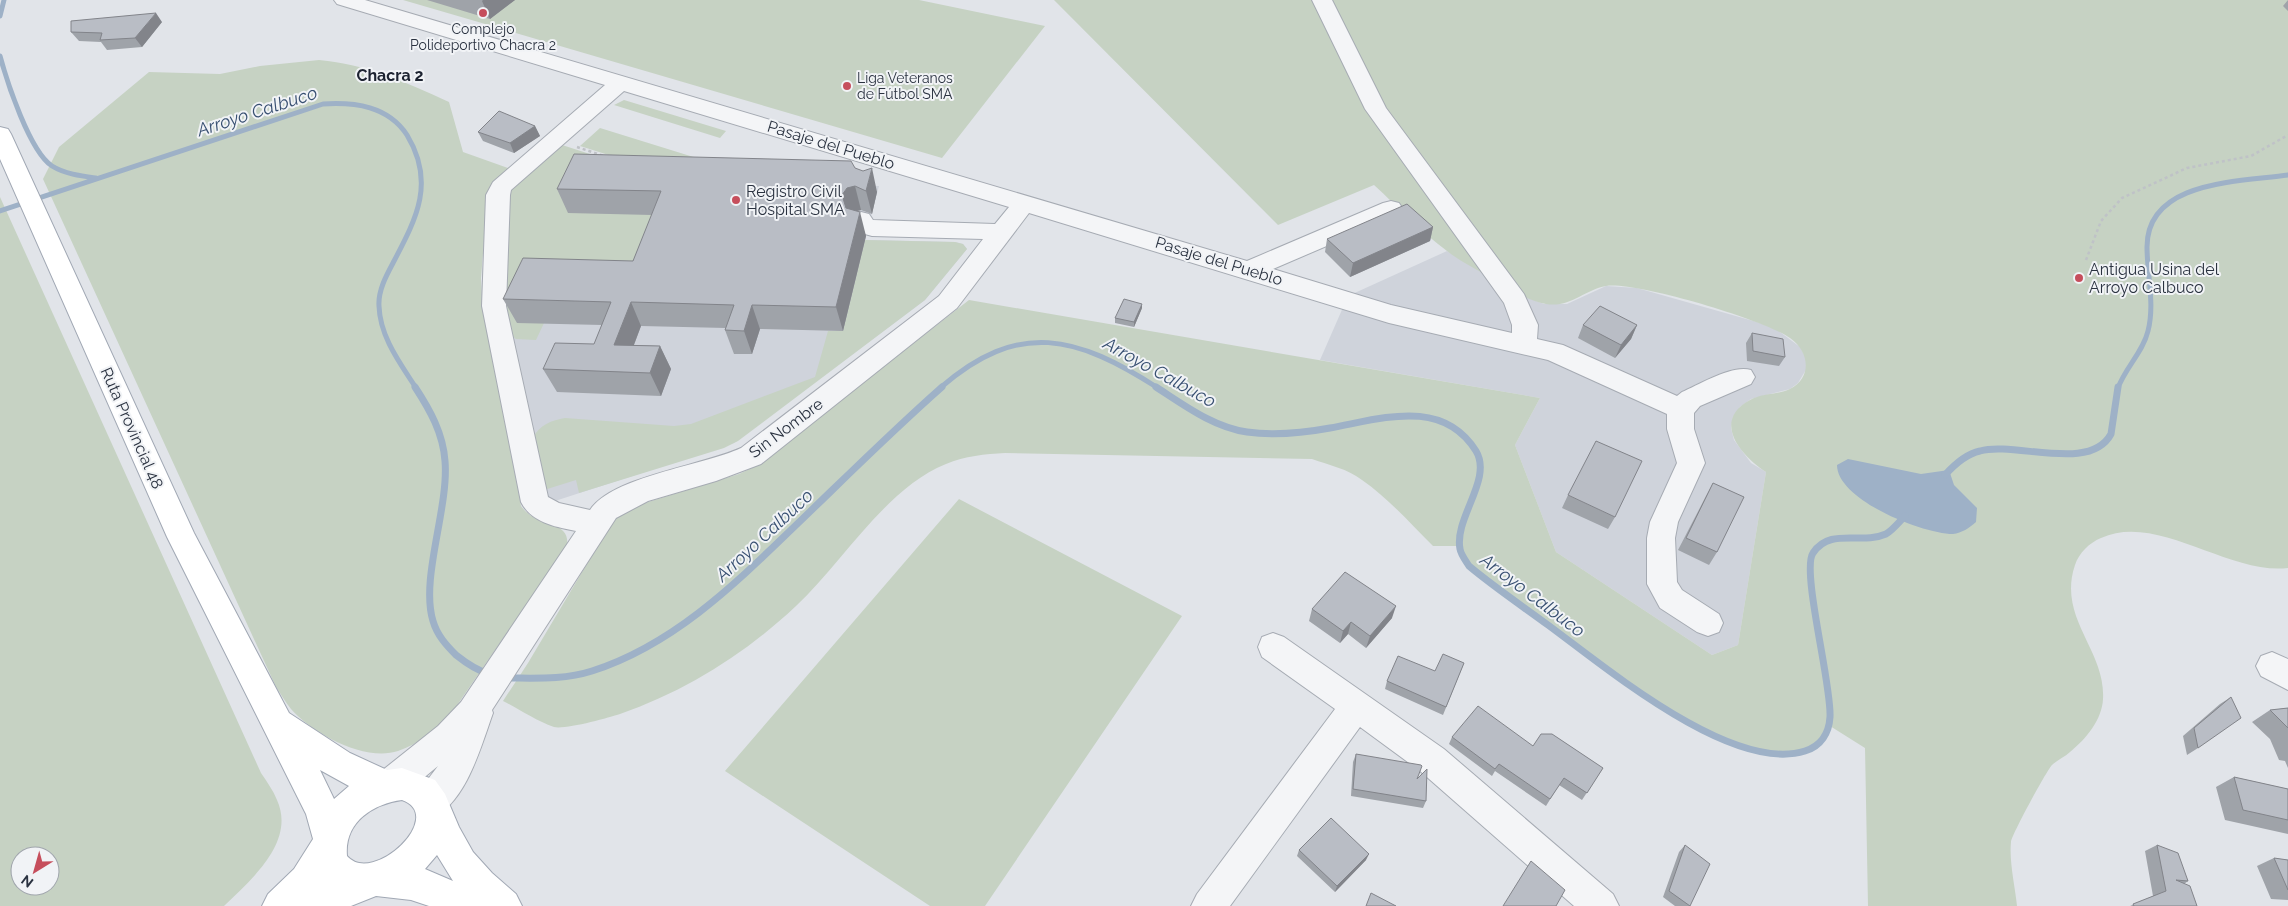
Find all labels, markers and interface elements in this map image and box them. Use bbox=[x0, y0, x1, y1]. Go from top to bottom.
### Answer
marker: Complejo Polideportivo Chacra 2 bbox=[477, 7, 489, 19]
place label: Complejo Polideportivo Chacra 2 bbox=[410, 21, 556, 53]
district label: Chacra 2 bbox=[356, 66, 424, 85]
place label: Liga Veteranos de Fútbol SMA bbox=[857, 70, 953, 102]
marker: Liga Veteranos de Fútbol SMA bbox=[841, 80, 853, 92]
water label: Arroyo Calbuco bbox=[193, 82, 320, 141]
street label: Pasaje del Pueblo bbox=[765, 117, 897, 173]
place label: Registro Civil Hospital SMA bbox=[746, 182, 845, 219]
marker: Registro Civil Hospital SMA bbox=[730, 194, 742, 206]
street label: Pasaje del Pueblo bbox=[1153, 233, 1285, 289]
place label: Antigua Usina del Arroyo Calbuco bbox=[2089, 260, 2220, 297]
marker: Antigua Usina del Arroyo Calbuco bbox=[2073, 272, 2085, 284]
water label: Arroyo Calbuco bbox=[1099, 332, 1220, 412]
street label: Ruta Provincial 48 bbox=[97, 364, 167, 492]
street label: Sin Nombre bbox=[745, 394, 827, 462]
water label: Arroyo Calbuco bbox=[710, 485, 817, 586]
water label: Arroyo Calbuco bbox=[1476, 548, 1589, 641]
north arrow bbox=[10, 846, 60, 896]
text: N bbox=[18, 872, 36, 891]

